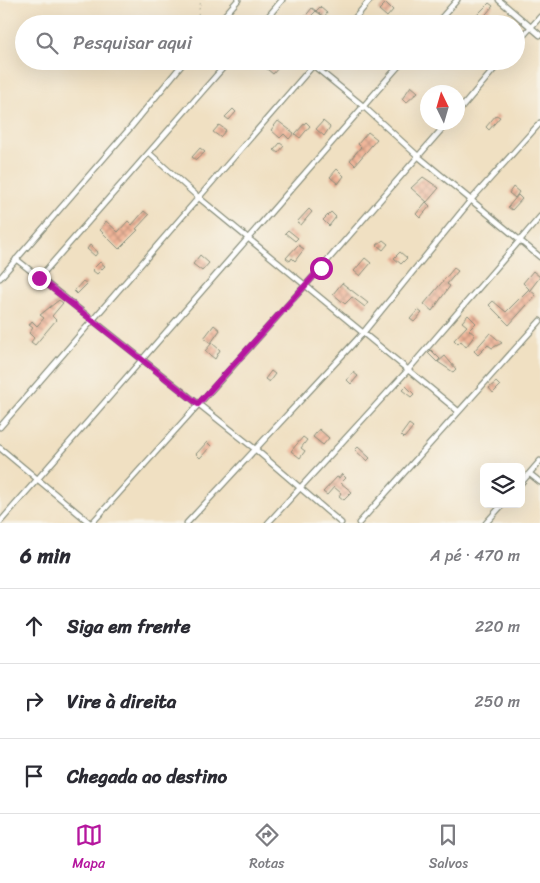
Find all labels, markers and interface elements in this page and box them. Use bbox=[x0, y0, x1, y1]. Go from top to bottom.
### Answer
search box bbox=[15, 15, 525, 70]
text: Pesquisar aqui bbox=[73, 26, 192, 59]
icon: search bbox=[33, 29, 61, 57]
north arrow bbox=[420, 85, 465, 130]
route start bbox=[310, 257, 333, 280]
route end bbox=[28, 267, 51, 290]
map controls bbox=[480, 463, 525, 508]
button: layers bbox=[480, 463, 525, 508]
text: 6 min bbox=[20, 537, 71, 575]
text: A pé · 470 m bbox=[430, 541, 520, 570]
text: Siga em frente bbox=[67, 610, 190, 643]
icon: ahead bbox=[20, 612, 48, 640]
text: 220 m bbox=[475, 612, 520, 641]
text: Vire à direita bbox=[67, 685, 176, 718]
icon: right bbox=[20, 687, 48, 715]
text: 250 m bbox=[474, 687, 520, 716]
text: Chegada ao destino bbox=[67, 760, 227, 793]
icon: arrive bbox=[20, 762, 48, 790]
tab: Mapa bbox=[72, 821, 105, 876]
tab: Rotas bbox=[249, 821, 284, 876]
tab: Salvos bbox=[429, 821, 468, 876]

